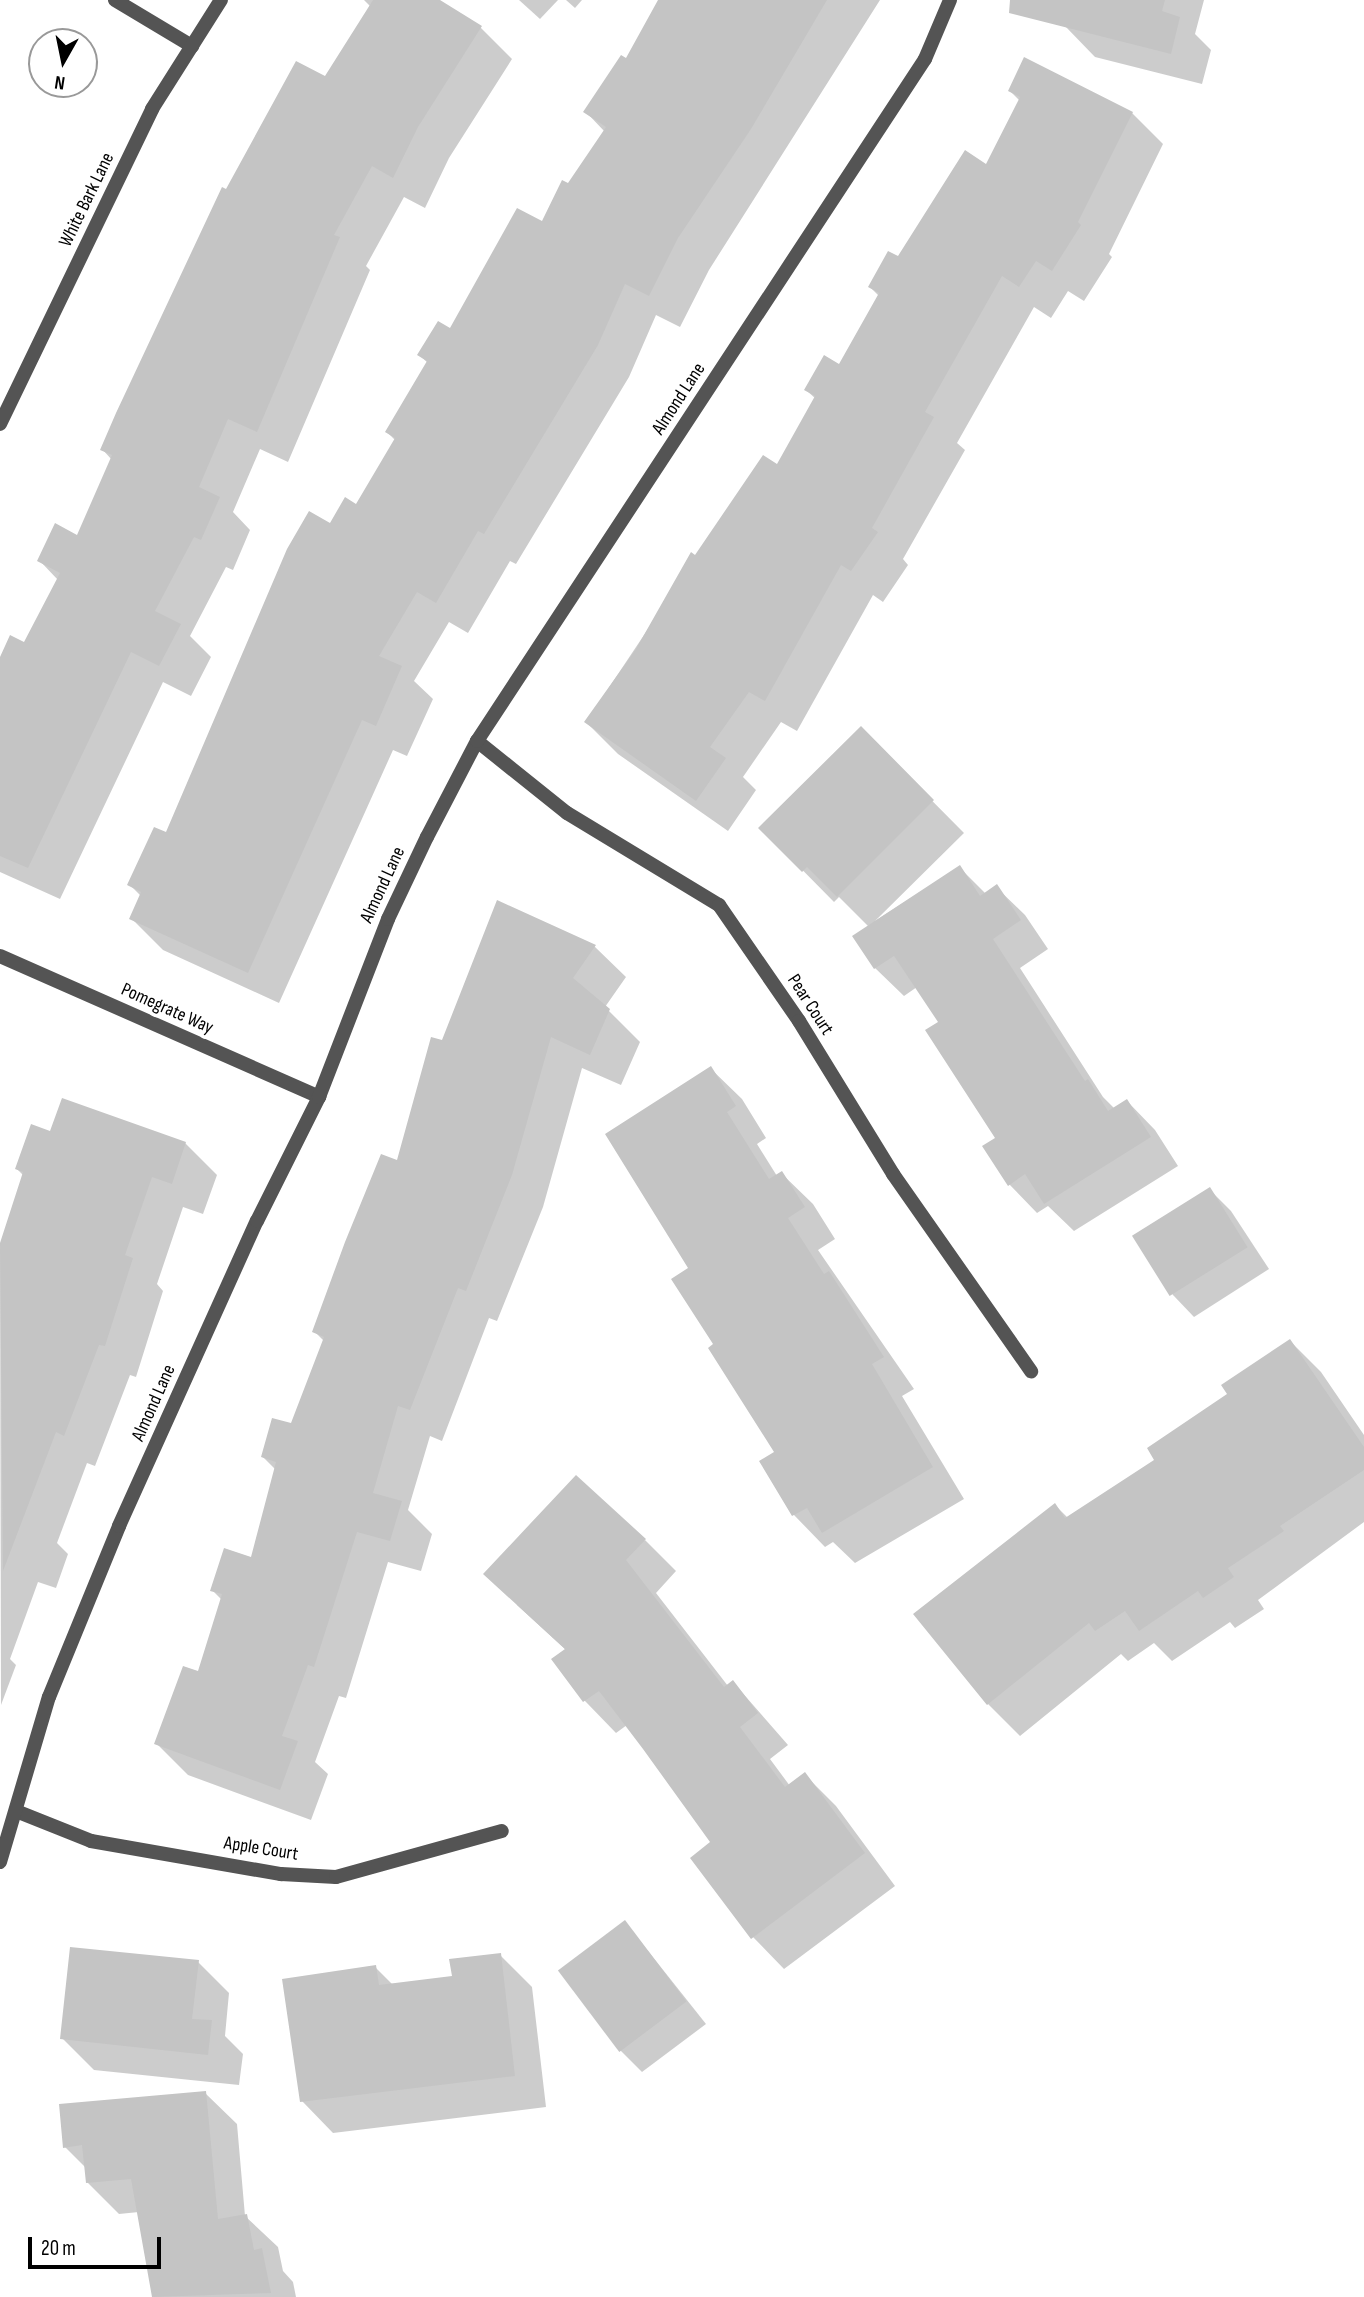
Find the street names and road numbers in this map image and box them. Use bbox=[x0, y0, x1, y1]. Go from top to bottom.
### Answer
street label: White Bark Lane bbox=[54, 149, 120, 251]
street label: Almond Lane bbox=[647, 359, 711, 439]
street label: Almond Lane bbox=[356, 843, 410, 927]
street label: Pear Court bbox=[782, 970, 838, 1040]
street label: Pomegrate Way bbox=[117, 979, 217, 1039]
street label: Almond Lane bbox=[127, 1361, 181, 1445]
street label: Apple Court bbox=[222, 1832, 300, 1866]

